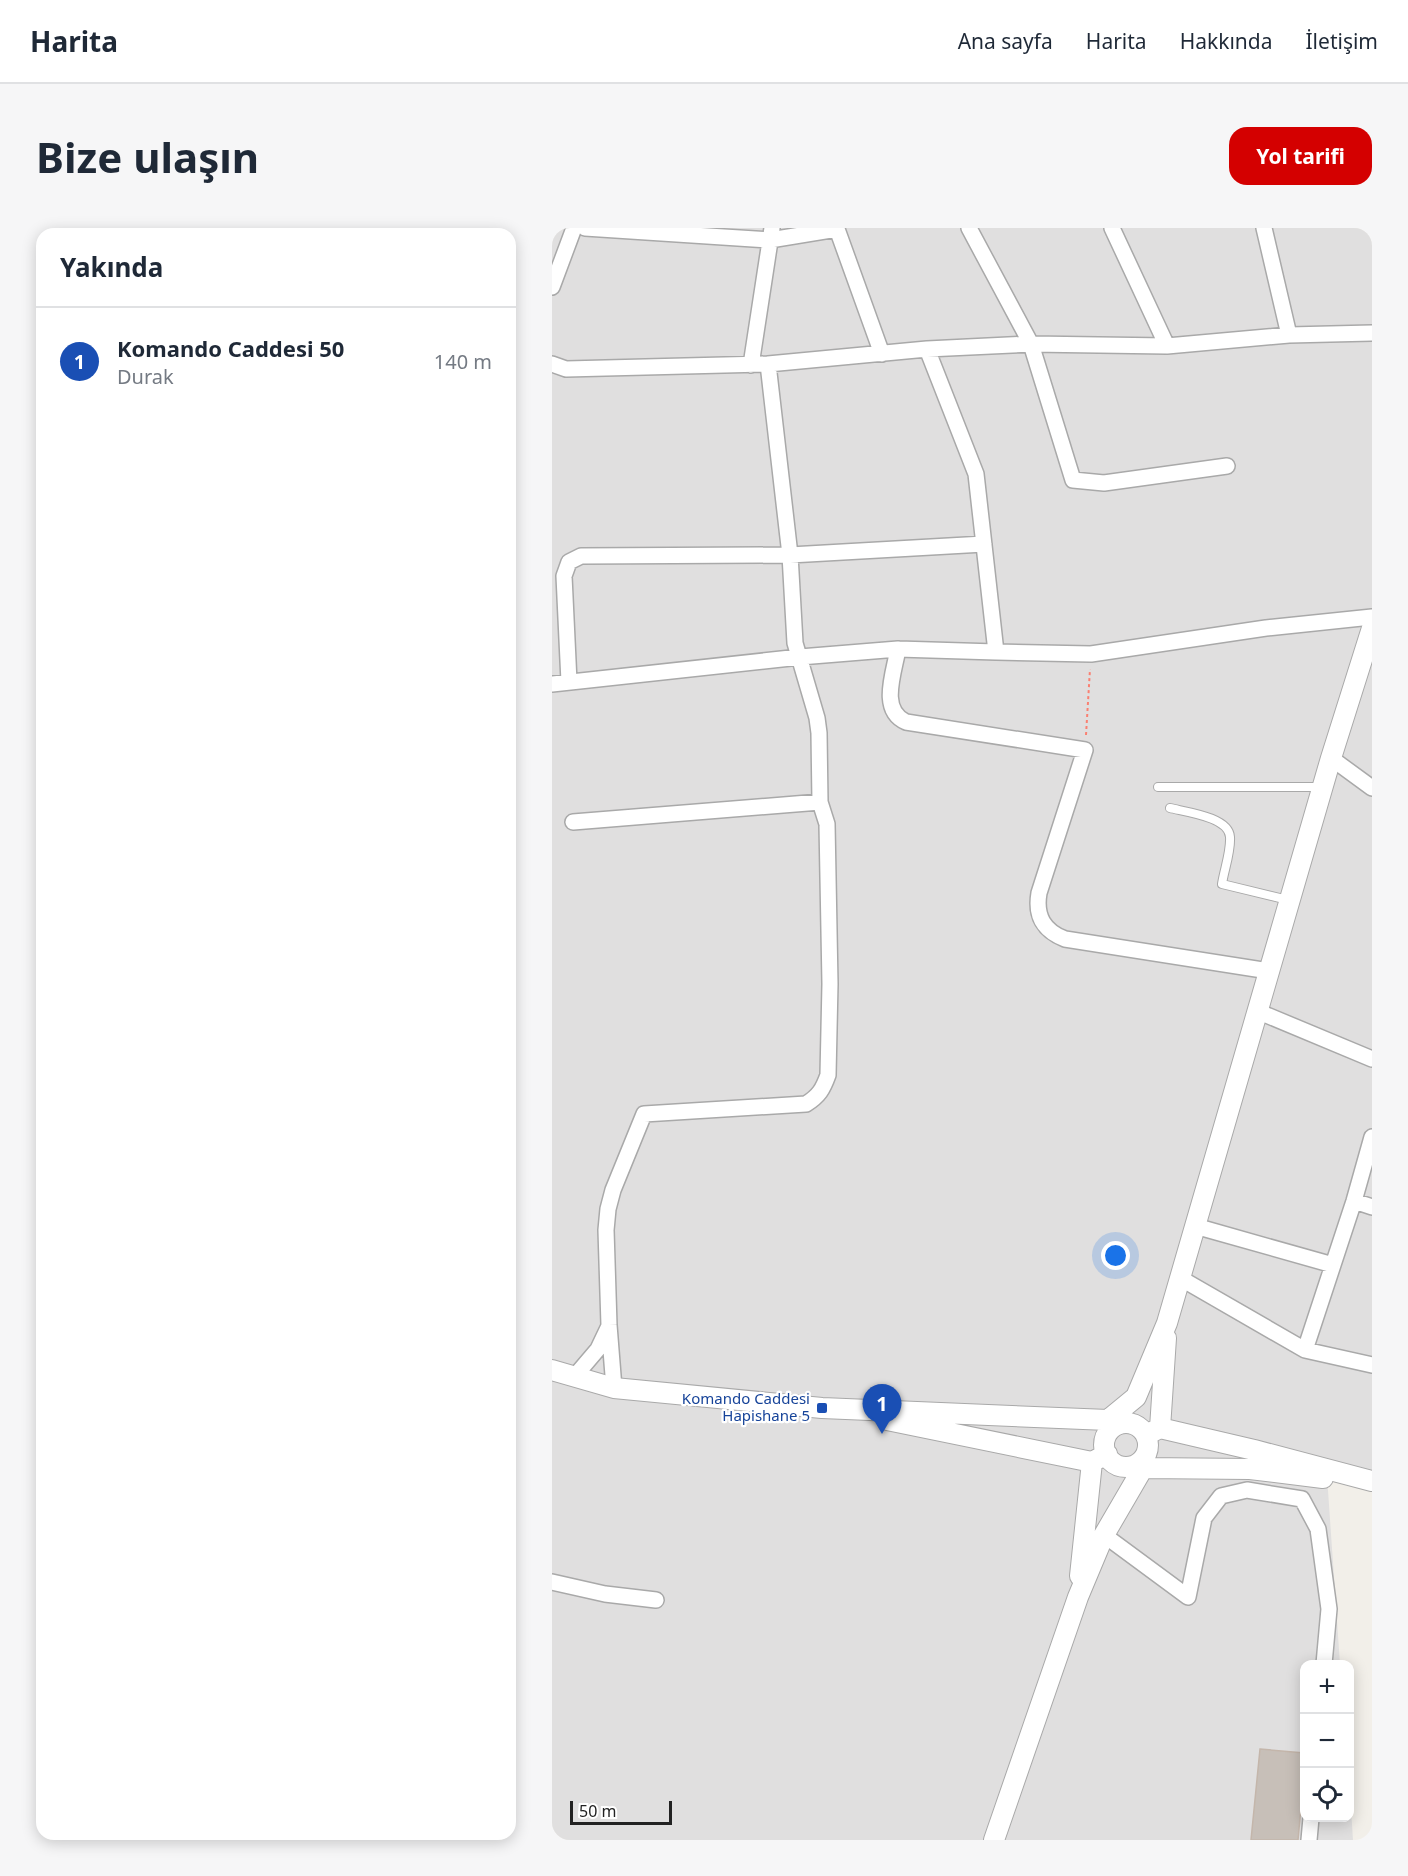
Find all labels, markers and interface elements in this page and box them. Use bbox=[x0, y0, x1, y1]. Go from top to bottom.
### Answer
text: Harita bbox=[30, 22, 118, 60]
text: Ana sayfa bbox=[958, 27, 1053, 55]
text: Harita bbox=[1086, 27, 1147, 55]
text: Hakkında bbox=[1180, 27, 1273, 55]
text: İletişim bbox=[1306, 27, 1378, 55]
button: Yol tarifi bbox=[1229, 127, 1372, 185]
text: Bize ulaşın bbox=[36, 128, 259, 185]
text: Yakında bbox=[60, 249, 163, 285]
text: Komando Caddesi 50 bbox=[117, 333, 344, 363]
text: 1 bbox=[74, 348, 85, 375]
text: 140 m bbox=[434, 348, 492, 375]
text: Durak bbox=[117, 363, 174, 390]
your location bbox=[1101, 1241, 1130, 1270]
pin: 1 bbox=[862, 1384, 902, 1434]
place label: Komando Caddesi Hapishane 5 bbox=[682, 1388, 810, 1425]
marker: Komando Caddesi Hapishane 5 bbox=[815, 1401, 829, 1415]
map controls bbox=[1300, 1660, 1354, 1822]
button: + bbox=[1300, 1660, 1354, 1714]
button: − bbox=[1300, 1714, 1354, 1768]
button: locate bbox=[1300, 1768, 1354, 1822]
scale bar bbox=[570, 1798, 672, 1826]
text: 50 m bbox=[579, 1800, 616, 1822]

